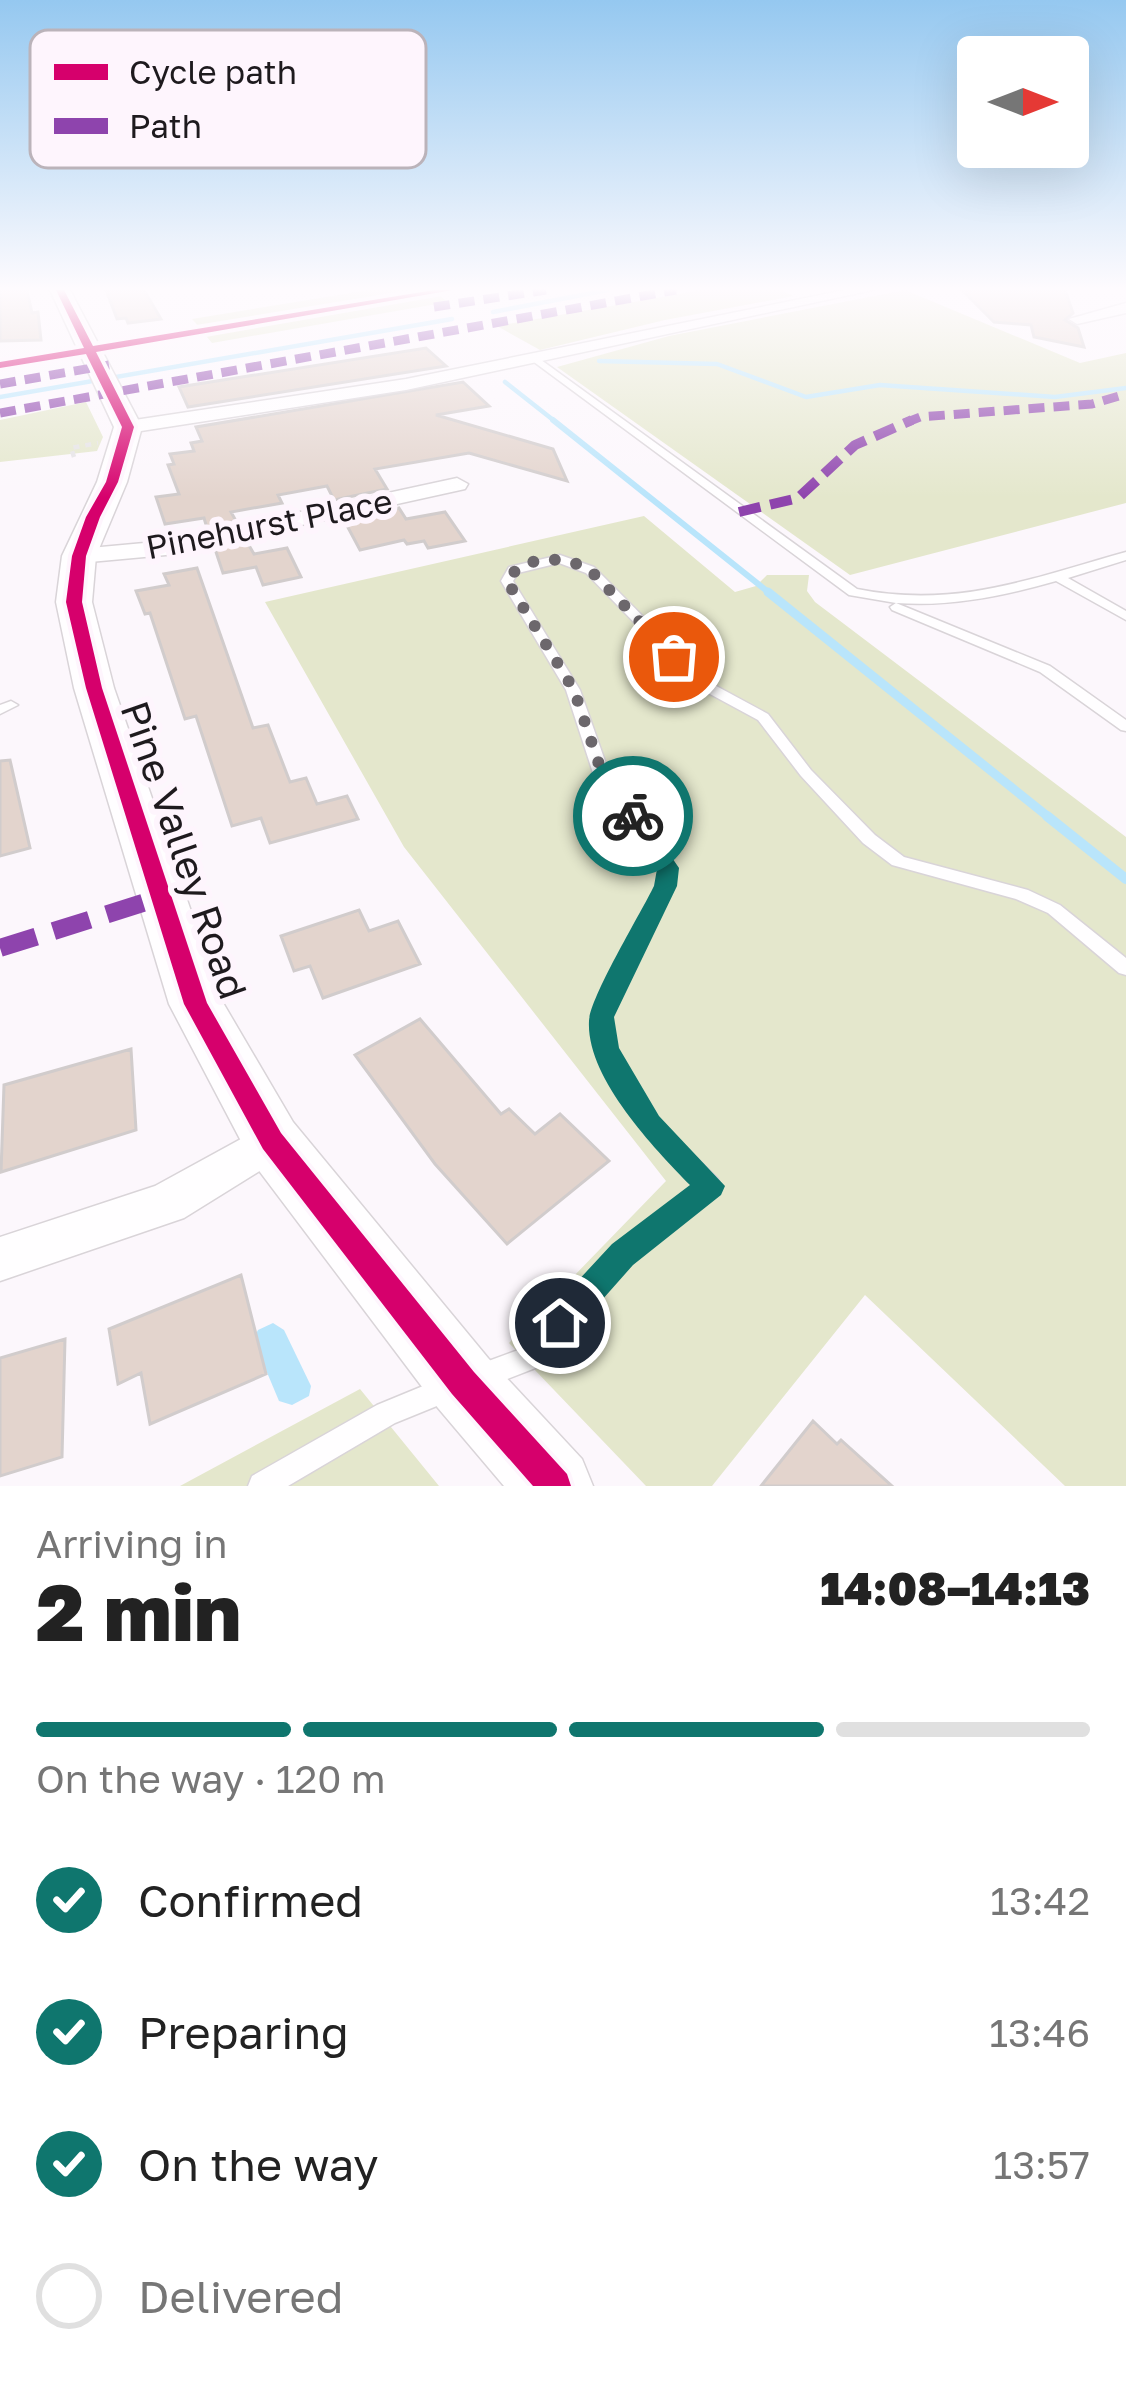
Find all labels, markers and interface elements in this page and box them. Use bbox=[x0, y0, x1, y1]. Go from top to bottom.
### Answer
legend bbox=[30, 30, 426, 168]
north arrow bbox=[957, 36, 1089, 168]
map controls bbox=[957, 36, 1089, 168]
text: Cycle path bbox=[129, 52, 297, 91]
text: Path bbox=[129, 106, 202, 145]
street label: Pinehurst Place bbox=[143, 481, 395, 566]
pin bbox=[623, 606, 725, 708]
icon: bag bbox=[641, 624, 707, 690]
street label: Pine Valley Road bbox=[112, 695, 257, 1005]
courier bbox=[573, 756, 693, 876]
icon: bike bbox=[600, 783, 666, 849]
pin bbox=[509, 1272, 611, 1374]
icon: home bbox=[527, 1290, 593, 1356]
text: Arriving in bbox=[36, 1520, 227, 1567]
text: 14:08–14:13 bbox=[820, 1561, 1090, 1615]
text: 2 min bbox=[36, 1565, 241, 1658]
text: On the way · 120 m bbox=[36, 1755, 386, 1802]
icon: check bbox=[36, 1867, 102, 1933]
text: Confirmed bbox=[138, 1873, 363, 1927]
text: 13:42 bbox=[990, 1877, 1090, 1924]
icon: check bbox=[36, 1999, 102, 2065]
text: Preparing bbox=[138, 2005, 349, 2059]
text: 13:46 bbox=[989, 2009, 1090, 2056]
icon: check bbox=[36, 2131, 102, 2197]
text: On the way bbox=[138, 2137, 379, 2191]
text: 13:57 bbox=[993, 2141, 1090, 2188]
text: Delivered bbox=[138, 2269, 343, 2323]

